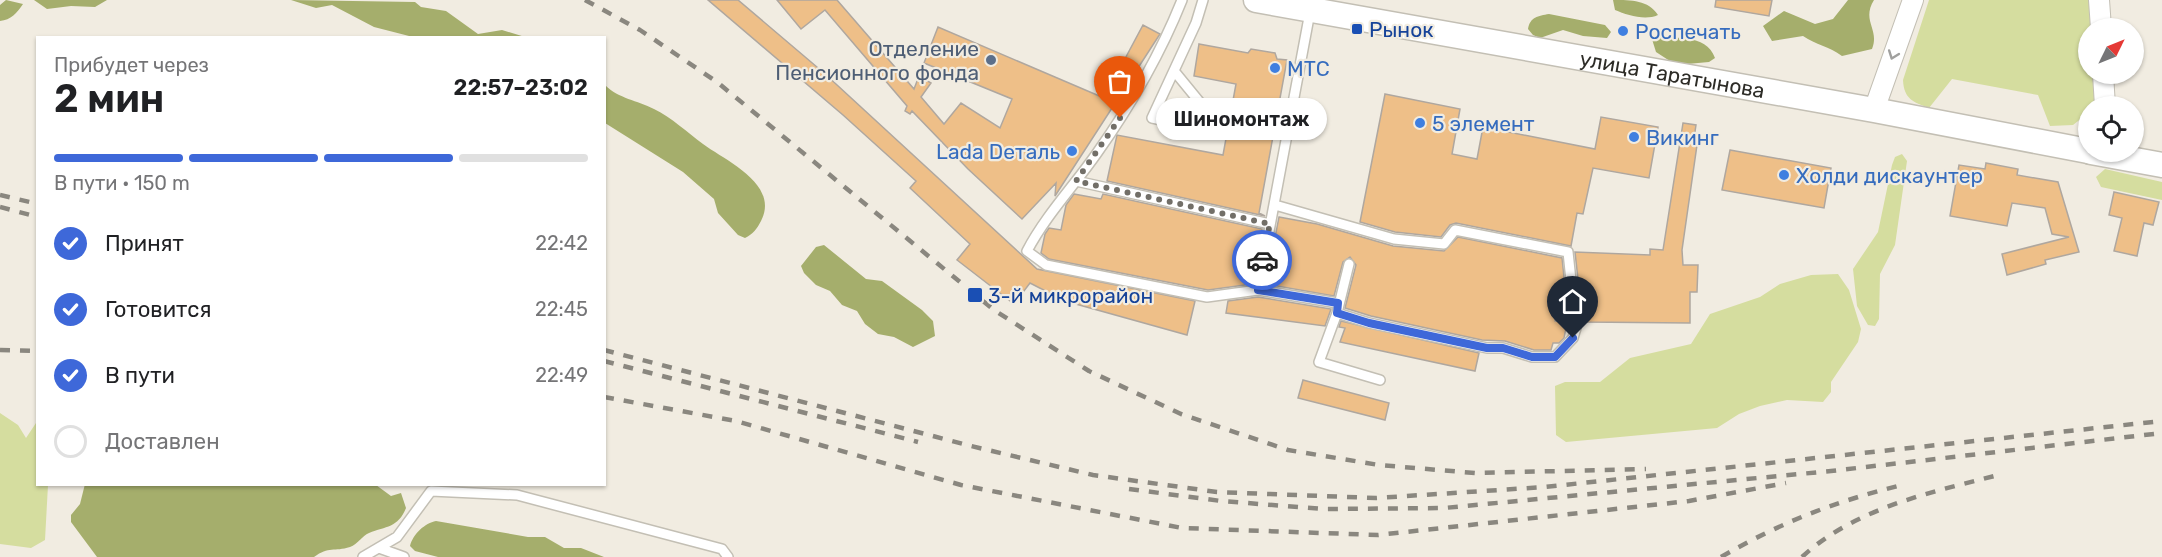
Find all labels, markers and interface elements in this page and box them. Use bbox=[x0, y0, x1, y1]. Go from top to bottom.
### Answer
place label: Рынок bbox=[1369, 17, 1433, 42]
north arrow bbox=[2078, 18, 2144, 84]
map controls bbox=[2078, 18, 2144, 162]
place label: Роспечать bbox=[1635, 19, 1741, 44]
marker: Рынок bbox=[1350, 22, 1364, 36]
marker: Роспечать bbox=[1616, 24, 1630, 38]
place label: Отделение Пенсионного фонда bbox=[775, 36, 979, 85]
street label: улица Таратынова bbox=[1578, 45, 1767, 103]
one-way arrow bbox=[1888, 49, 1901, 60]
text: Прибудет через bbox=[54, 53, 209, 77]
marker: Отделение Пенсионного фонда bbox=[984, 53, 998, 67]
pin bbox=[1094, 56, 1145, 118]
place label: МТС bbox=[1287, 56, 1330, 81]
marker: МТС bbox=[1268, 61, 1282, 75]
icon: bag bbox=[1103, 65, 1136, 98]
text: 22:57–23:02 bbox=[453, 74, 588, 101]
text: 2 мин bbox=[54, 76, 164, 122]
button: locate bbox=[2078, 96, 2144, 162]
callout: Шиномонтаж bbox=[1156, 97, 1327, 139]
text: Шиномонтаж bbox=[1174, 107, 1309, 131]
place label: 5 элемент bbox=[1432, 111, 1535, 136]
marker: 5 элемент bbox=[1413, 116, 1427, 130]
place label: Викинг bbox=[1646, 125, 1719, 150]
marker: Викинг bbox=[1627, 130, 1641, 144]
place label: Lada Dеталь bbox=[936, 139, 1060, 164]
marker: Lada Dеталь bbox=[1065, 144, 1079, 158]
place label: Холди дискаунтер bbox=[1796, 163, 1983, 188]
marker: Холди дискаунтер bbox=[1777, 168, 1791, 182]
text: В пути · 150 m bbox=[54, 171, 190, 195]
icon: check bbox=[54, 227, 87, 260]
text: Принят bbox=[105, 230, 184, 257]
courier bbox=[1232, 230, 1292, 290]
text: 22:42 bbox=[535, 231, 588, 255]
icon: car bbox=[1246, 244, 1279, 277]
pin bbox=[1547, 276, 1598, 338]
place label: 3-й микрорайон bbox=[988, 283, 1153, 308]
icon: home bbox=[1556, 285, 1589, 318]
marker: 3-й микрорайон bbox=[966, 286, 984, 304]
icon: check bbox=[54, 293, 87, 326]
text: Готовится bbox=[105, 296, 211, 323]
text: 22:45 bbox=[535, 297, 588, 321]
icon: check bbox=[54, 359, 87, 392]
text: В пути bbox=[105, 362, 175, 389]
text: 22:49 bbox=[535, 363, 588, 387]
text: Доставлен bbox=[105, 428, 220, 455]

